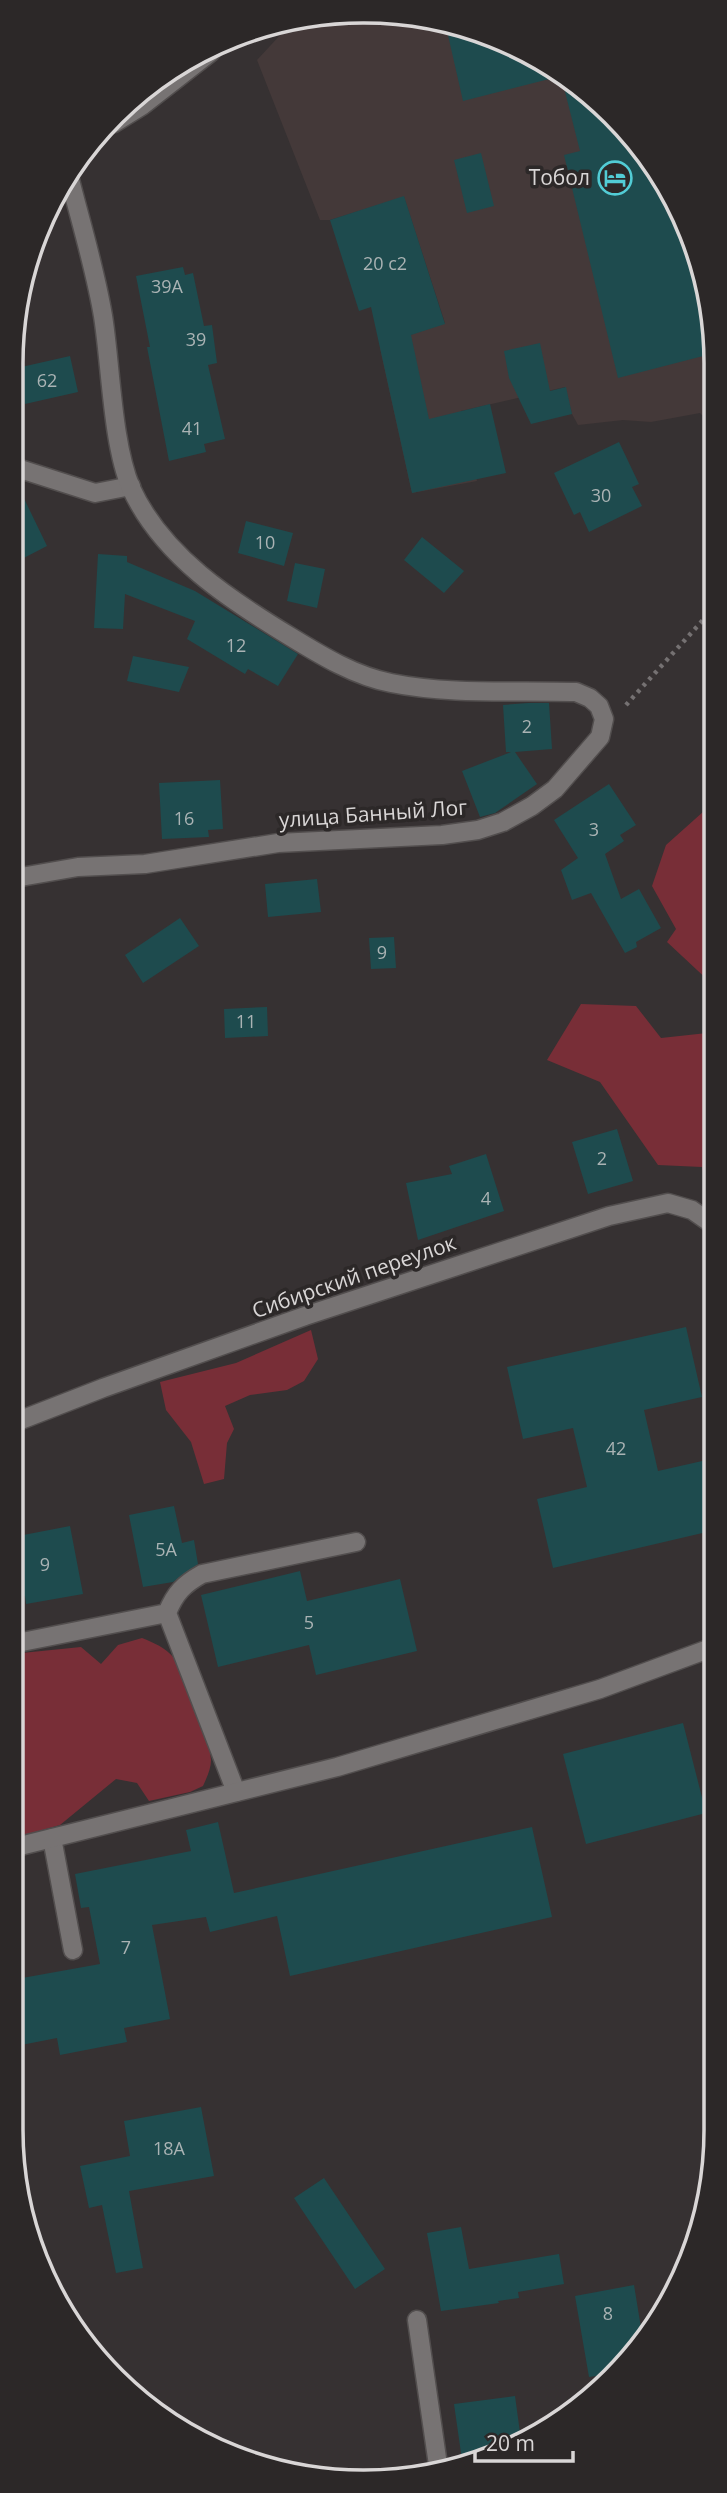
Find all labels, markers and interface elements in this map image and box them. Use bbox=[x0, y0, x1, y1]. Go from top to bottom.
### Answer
hotel icon: Тобол bbox=[596, 159, 634, 197]
place label: Тобол bbox=[529, 163, 590, 191]
house number: 20 с2 bbox=[363, 251, 407, 275]
house number: 39А bbox=[151, 274, 184, 298]
house number: 39 bbox=[186, 327, 206, 351]
house number: 62 bbox=[37, 368, 57, 392]
house number: 41 bbox=[182, 416, 202, 440]
house number: 30 bbox=[591, 483, 611, 507]
house number: 10 bbox=[255, 530, 275, 554]
house number: 12 bbox=[226, 633, 246, 657]
house number: 2 bbox=[522, 714, 532, 738]
street label: улица Банный Лог bbox=[278, 792, 468, 834]
house number: 16 bbox=[174, 806, 194, 830]
house number: 3 bbox=[589, 817, 599, 841]
house number: 9 bbox=[377, 940, 387, 964]
house number: 11 bbox=[236, 1009, 256, 1033]
house number: 2 bbox=[597, 1146, 607, 1170]
house number: 4 bbox=[481, 1186, 491, 1210]
street label: Сибирский переулок bbox=[248, 1228, 459, 1324]
house number: 42 bbox=[606, 1436, 626, 1460]
house number: 5А bbox=[155, 1537, 177, 1561]
house number: 9 bbox=[40, 1552, 50, 1576]
house number: 5 bbox=[304, 1610, 314, 1634]
house number: 7 bbox=[121, 1935, 131, 1959]
house number: 18А bbox=[153, 2136, 186, 2160]
house number: 8 bbox=[603, 2301, 613, 2325]
scale bar bbox=[475, 2420, 573, 2464]
text: 20 m bbox=[486, 2429, 535, 2457]

